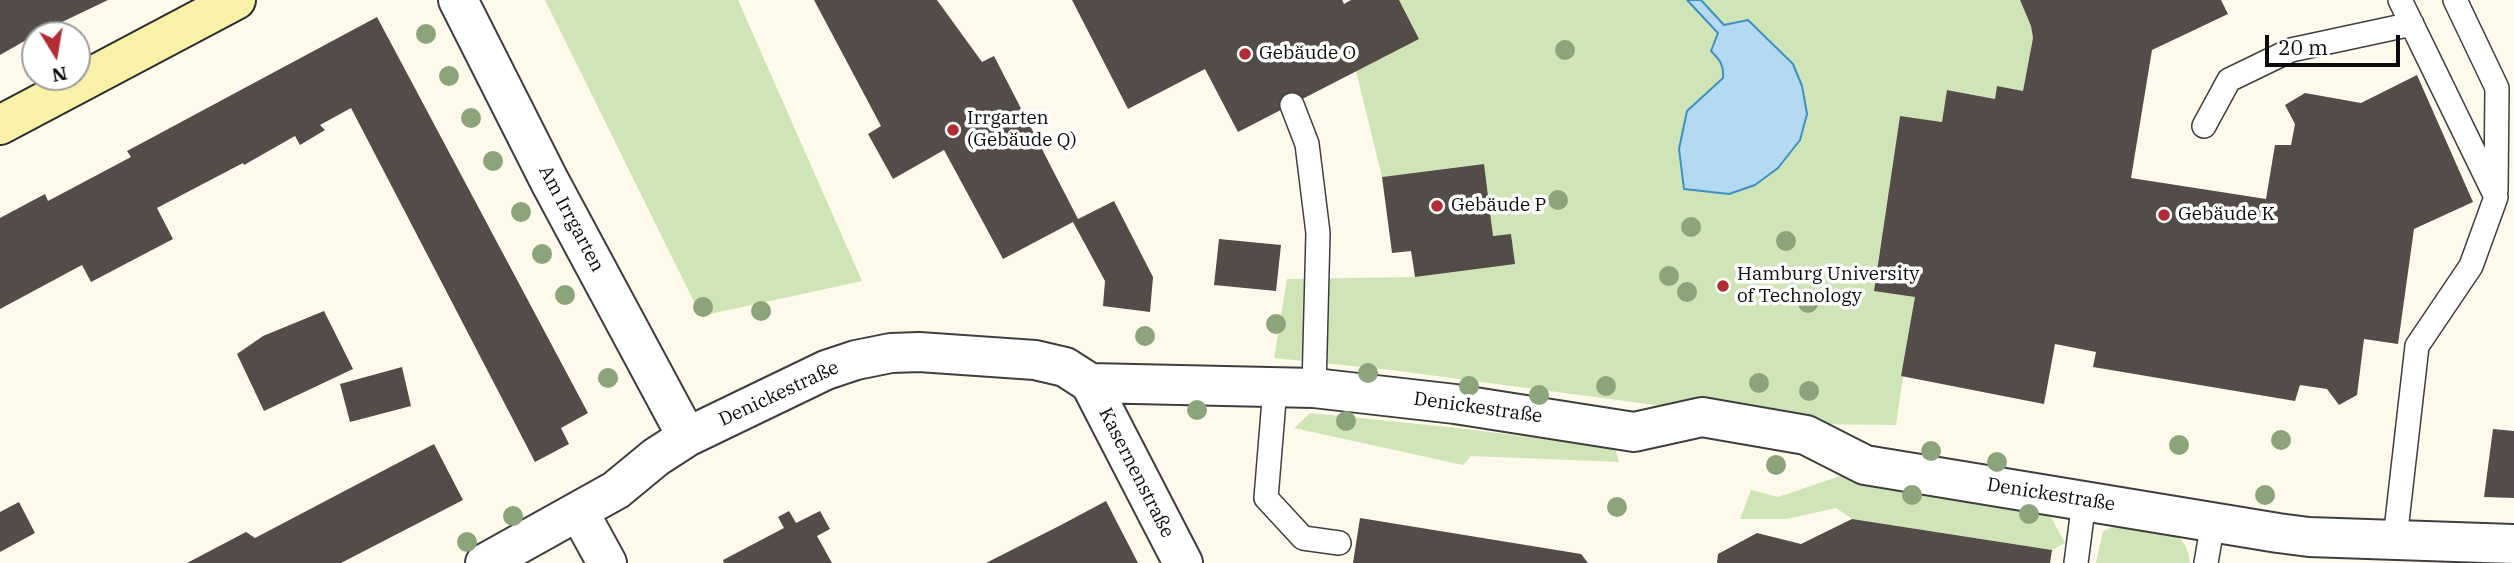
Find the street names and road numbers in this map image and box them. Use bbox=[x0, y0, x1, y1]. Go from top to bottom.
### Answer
street label: Am Irrgarten bbox=[533, 162, 609, 276]
street label: Denickestraße bbox=[715, 356, 843, 432]
street label: Denickestraße bbox=[1412, 388, 1544, 428]
street label: Kasernenstraße bbox=[1093, 404, 1179, 542]
street label: Denickestraße bbox=[1985, 474, 2117, 516]

